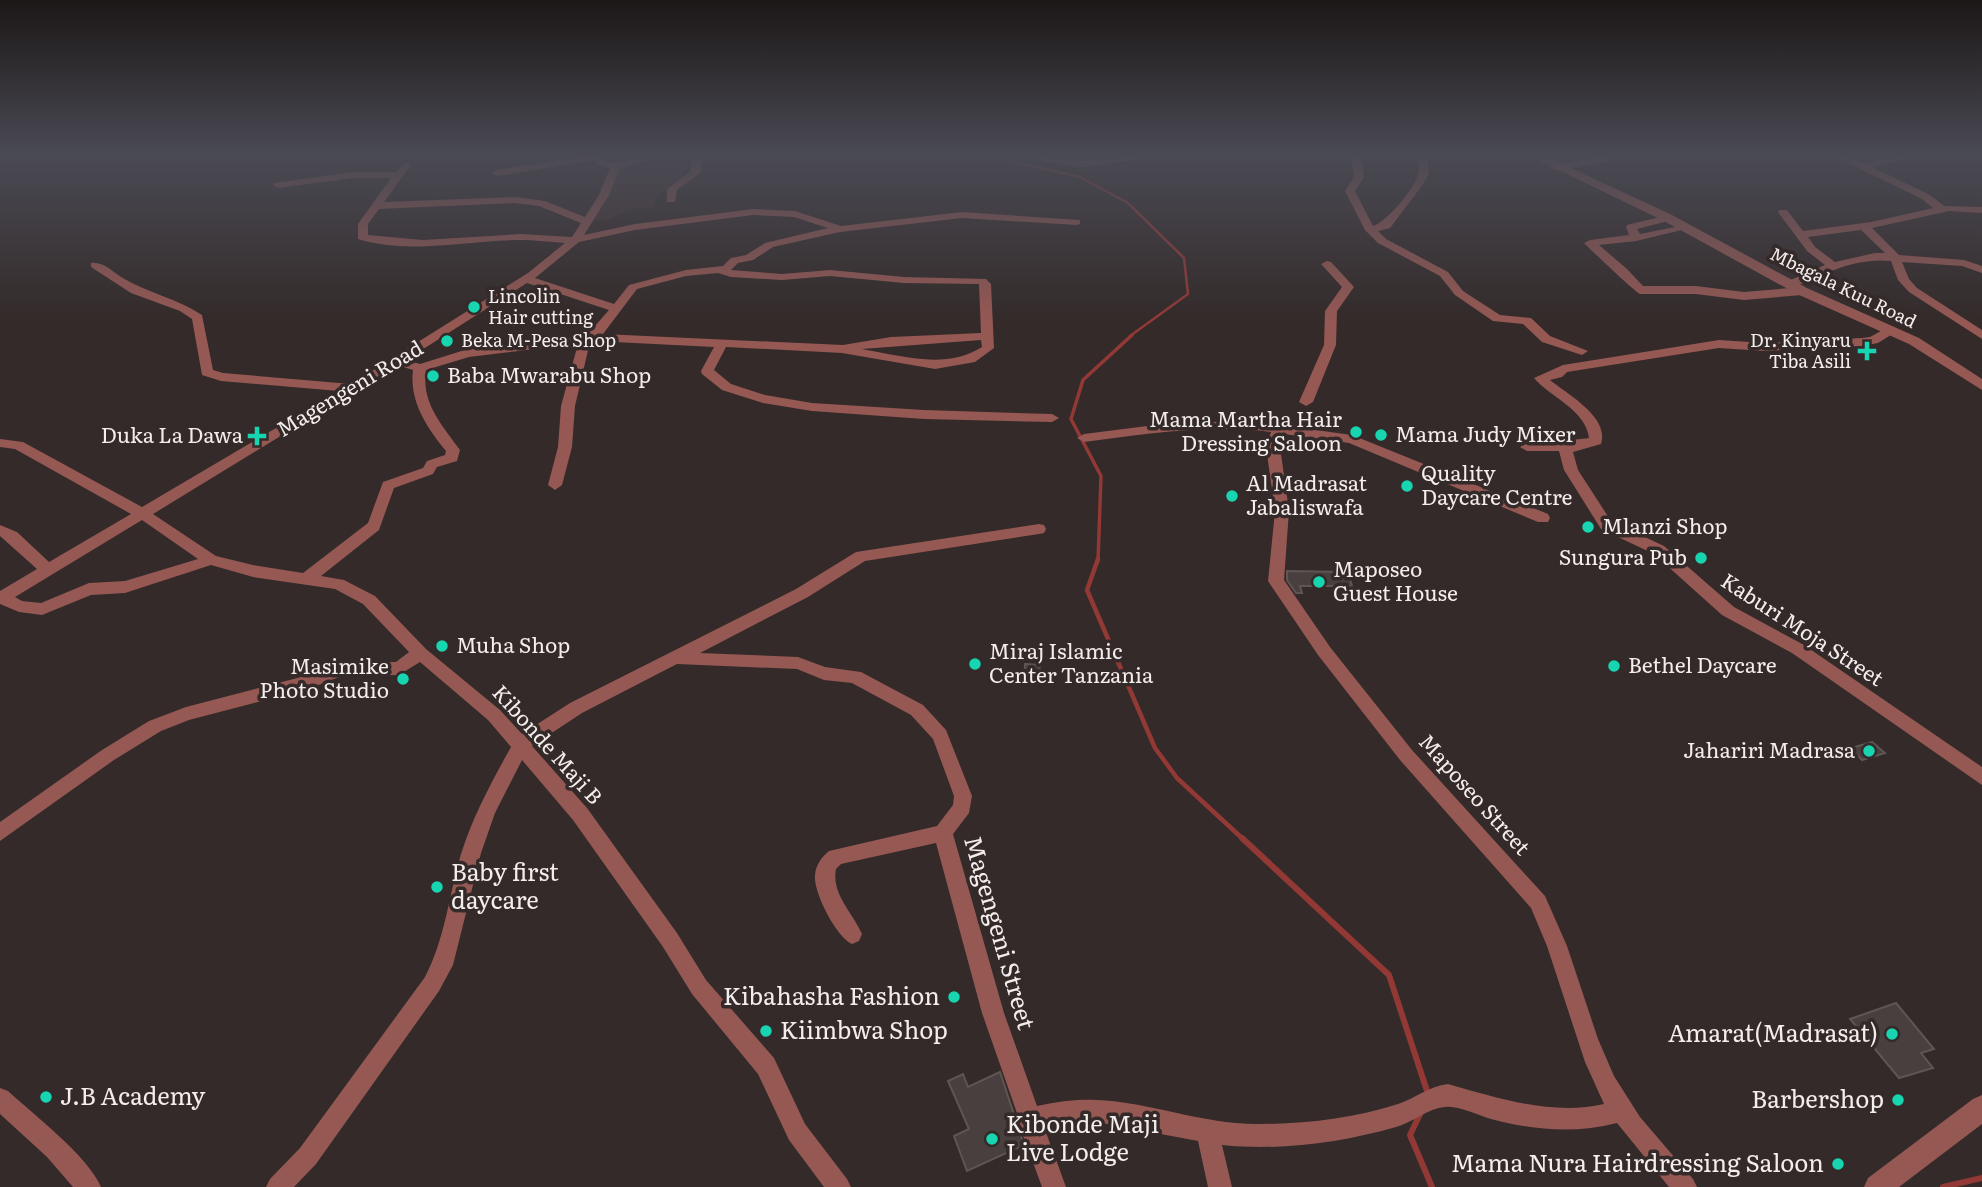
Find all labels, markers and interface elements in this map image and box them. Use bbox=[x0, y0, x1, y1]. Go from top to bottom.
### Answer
street label: Mbagala Kuu Road bbox=[1766, 239, 1922, 334]
place label: Lincolin Hair cutting bbox=[488, 282, 594, 330]
marker: Lincolin Hair cutting bbox=[466, 299, 482, 315]
place label: Beka M-Pesa Shop bbox=[461, 326, 616, 353]
place label: Dr. Kinyaru Tiba Asili bbox=[1750, 326, 1851, 374]
street label: Magengeni Road bbox=[270, 331, 428, 443]
marker: Beka M-Pesa Shop bbox=[439, 333, 455, 349]
marker: Dr. Kinyaru Tiba Asili bbox=[1857, 341, 1877, 361]
place label: Baba Mwarabu Shop bbox=[447, 358, 651, 389]
marker: Baba Mwarabu Shop bbox=[425, 368, 441, 384]
place label: Mama Martha Hair Dressing Saloon bbox=[1149, 402, 1342, 457]
place label: Mama Judy Mixer bbox=[1395, 417, 1576, 448]
place label: Duka La Dawa bbox=[101, 418, 244, 449]
marker: Mama Martha Hair Dressing Saloon bbox=[1348, 424, 1364, 440]
marker: Mama Judy Mixer bbox=[1373, 427, 1389, 443]
marker: Duka La Dawa bbox=[249, 428, 265, 444]
place label: Quality Daycare Centre bbox=[1421, 456, 1573, 511]
place label: Al Madrasat Jabaliswafa bbox=[1246, 466, 1367, 521]
marker: Quality Daycare Centre bbox=[1399, 478, 1415, 494]
marker: Al Madrasat Jabaliswafa bbox=[1224, 488, 1240, 504]
place label: Mlanzi Shop bbox=[1602, 509, 1727, 540]
marker: Mlanzi Shop bbox=[1580, 519, 1596, 535]
place label: Sungura Pub bbox=[1559, 540, 1687, 571]
marker: Sungura Pub bbox=[1693, 550, 1709, 566]
place label: Maposeo Guest House bbox=[1333, 552, 1458, 607]
street label: Kaburi Moja Street bbox=[1716, 564, 1891, 692]
marker: Maposeo Guest House bbox=[1311, 574, 1327, 590]
place label: Muha Shop bbox=[456, 628, 570, 659]
place label: Miraj Islamic Center Tanzania bbox=[989, 634, 1154, 689]
marker: Muha Shop bbox=[434, 638, 450, 654]
place label: Bethel Daycare bbox=[1628, 648, 1777, 679]
place label: Masimike Photo Studio bbox=[260, 649, 389, 704]
marker: Miraj Islamic Center Tanzania bbox=[967, 656, 983, 672]
marker: Bethel Daycare bbox=[1606, 658, 1622, 674]
marker: Masimike Photo Studio bbox=[395, 671, 411, 687]
street label: Kibonde Maji B bbox=[486, 676, 611, 810]
street label: Maposeo Street bbox=[1413, 726, 1539, 861]
place label: Jahariri Madrasa bbox=[1683, 733, 1856, 764]
marker: Jahariri Madrasa bbox=[1861, 743, 1877, 759]
street label: Magengeni Street bbox=[957, 831, 1046, 1034]
place label: Baby first daycare bbox=[451, 853, 559, 916]
marker: Baby first daycare bbox=[429, 879, 445, 895]
place label: Kibahasha Fashion bbox=[723, 977, 940, 1012]
marker: Kibahasha Fashion bbox=[946, 989, 962, 1005]
place label: Kiimbwa Shop bbox=[780, 1011, 948, 1046]
place label: Amarat(Madrasat) bbox=[1668, 1014, 1878, 1049]
marker: Kiimbwa Shop bbox=[758, 1023, 774, 1039]
marker: Amarat(Madrasat) bbox=[1884, 1026, 1900, 1042]
place label: J.B Academy bbox=[60, 1077, 205, 1112]
place label: Barbershop bbox=[1751, 1080, 1884, 1115]
marker: J.B Academy bbox=[38, 1089, 54, 1105]
marker: Barbershop bbox=[1890, 1092, 1906, 1108]
place label: Kibonde Maji Live Lodge bbox=[1006, 1105, 1159, 1168]
marker: Kibonde Maji Live Lodge bbox=[984, 1131, 1000, 1147]
place label: Mama Nura Hairdressing Saloon bbox=[1451, 1144, 1824, 1179]
marker: Mama Nura Hairdressing Saloon bbox=[1830, 1156, 1846, 1172]

